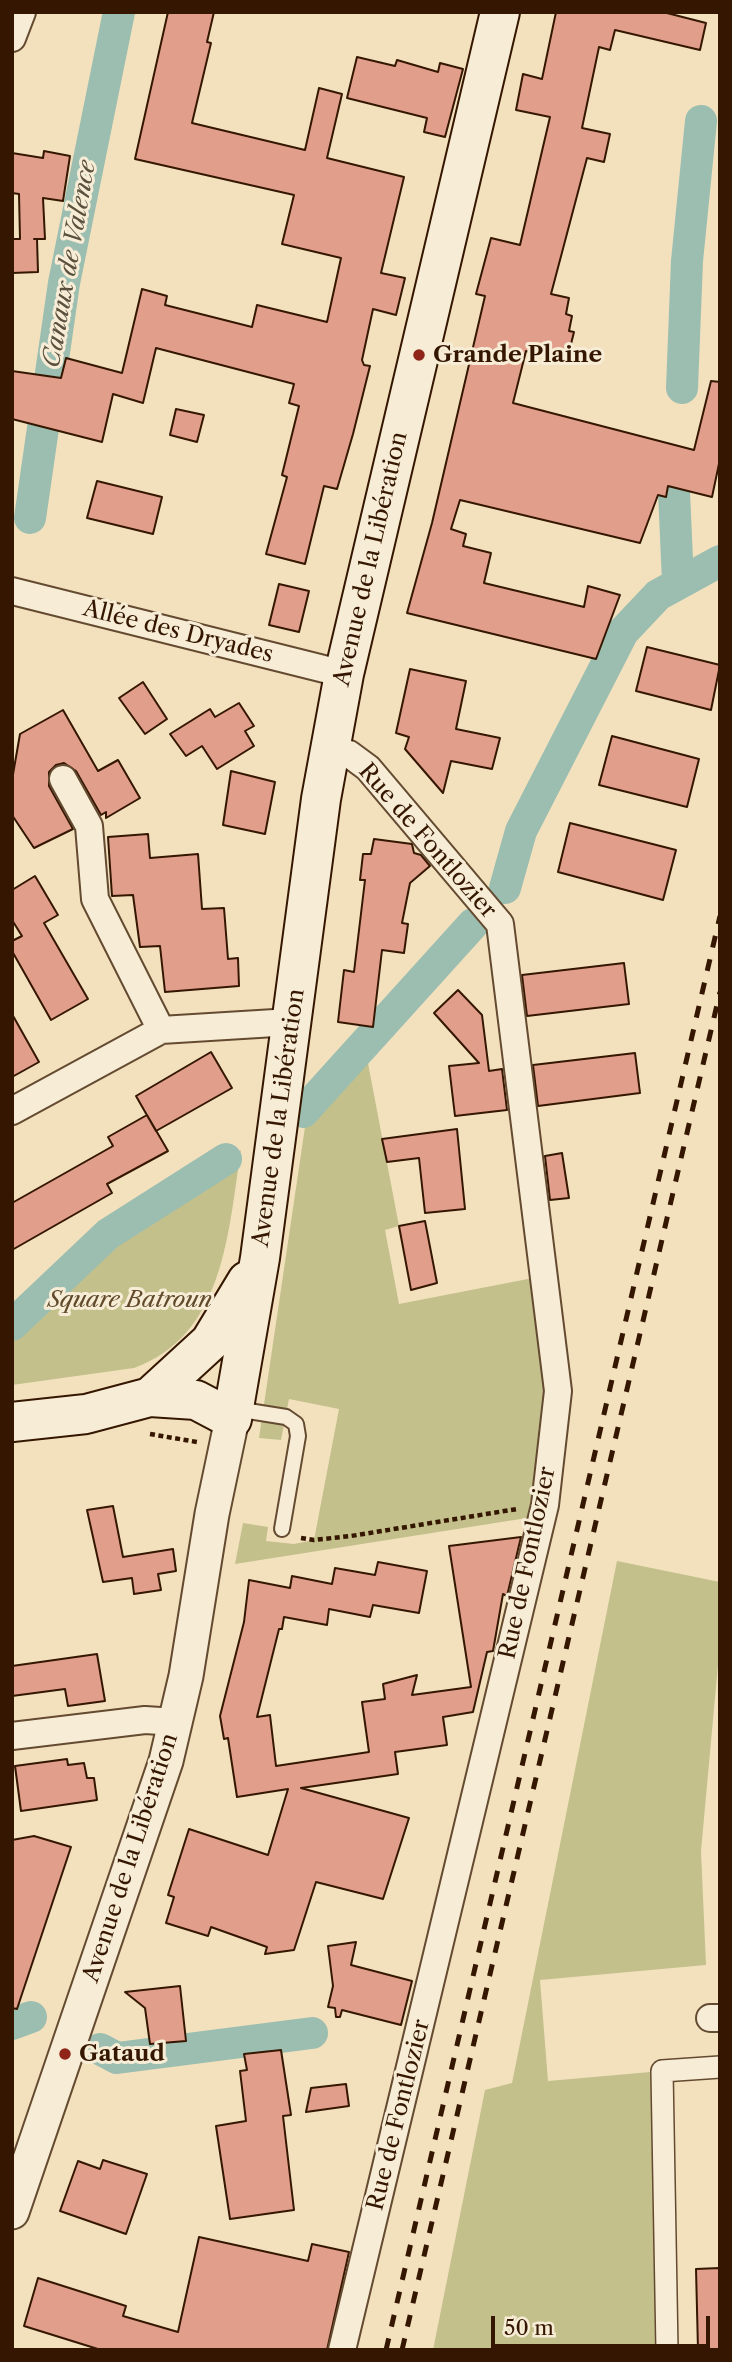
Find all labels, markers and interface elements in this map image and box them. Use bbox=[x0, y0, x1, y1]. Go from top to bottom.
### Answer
water label: Canaux de Valence bbox=[38, 158, 102, 370]
place label: Grande Plaine bbox=[433, 341, 602, 369]
marker: Grande Plaine bbox=[411, 347, 427, 363]
street label: Avenue de la Libération bbox=[328, 429, 414, 689]
street label: Allée des Dryades bbox=[80, 595, 276, 669]
street label: Rue de Fontlozier bbox=[352, 758, 502, 924]
street label: Avenue de la Libération bbox=[247, 987, 311, 1249]
park label: Square Batroun bbox=[48, 1286, 212, 1314]
street label: Rue de Fontlozier bbox=[494, 1464, 562, 1662]
street label: Avenue de la Libération bbox=[78, 1730, 184, 1986]
street label: Rue de Fontlozier bbox=[362, 2017, 436, 2213]
place label: Gataud bbox=[79, 2040, 165, 2068]
marker: Gataud bbox=[57, 2046, 73, 2062]
scale bar bbox=[494, 2302, 713, 2346]
text: 50 m bbox=[504, 2315, 554, 2340]

